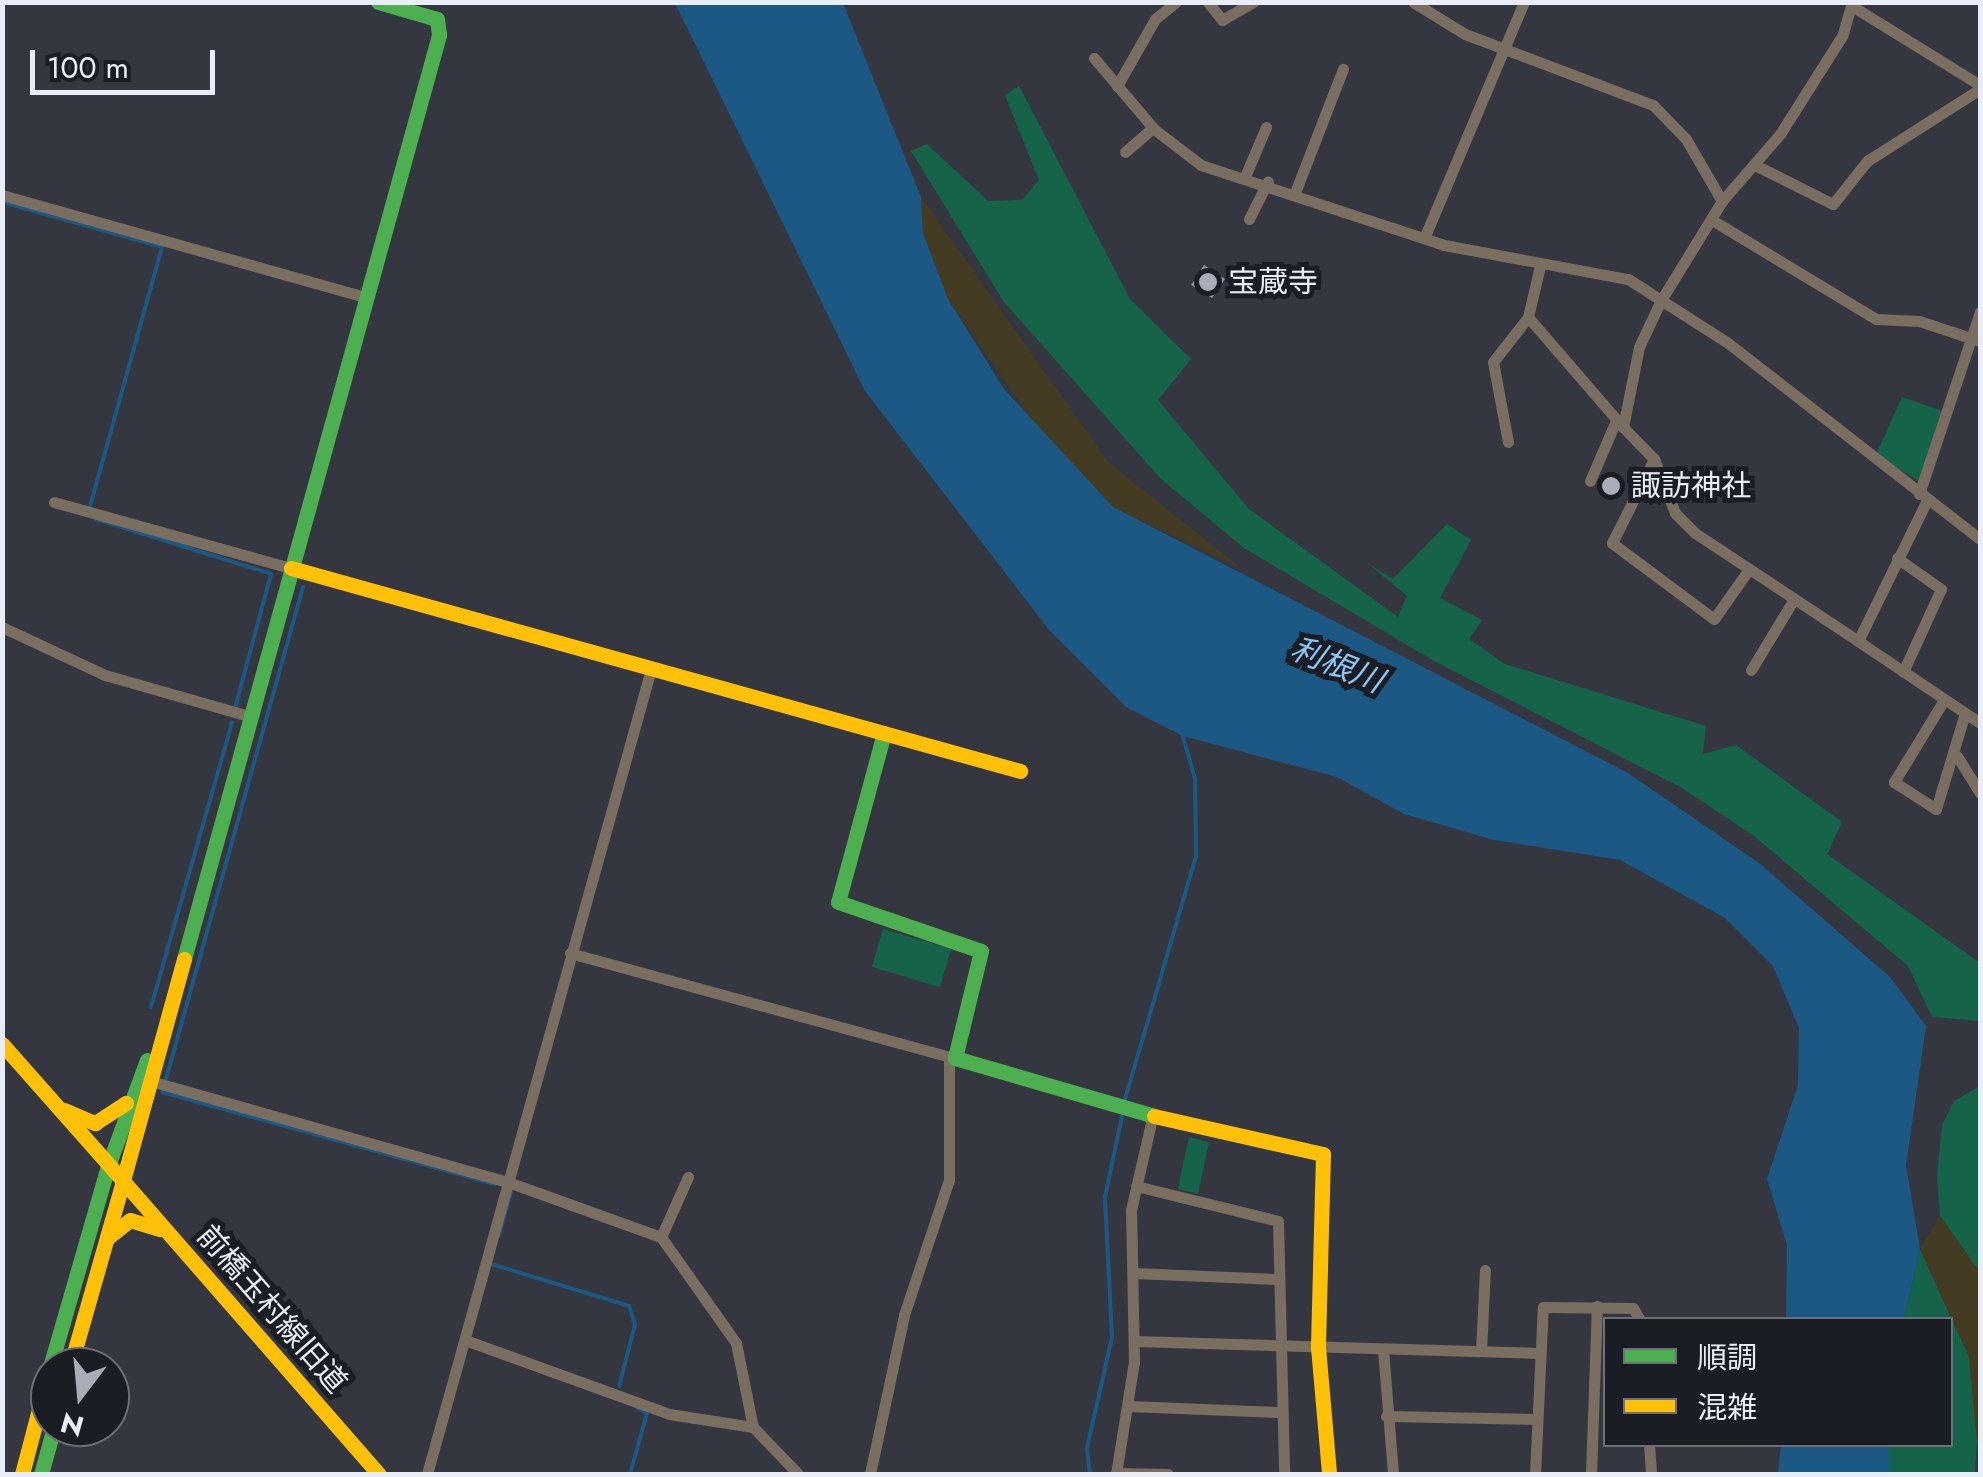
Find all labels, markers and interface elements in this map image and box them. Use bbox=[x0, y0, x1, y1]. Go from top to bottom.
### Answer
scale bar bbox=[35, 30, 220, 92]
text: 100 m bbox=[47, 46, 129, 89]
place label: 宝蔵寺 bbox=[1228, 264, 1318, 300]
marker: 宝蔵寺 bbox=[1197, 271, 1219, 293]
place label: 諏訪神社 bbox=[1631, 468, 1751, 504]
marker: 諏訪神社 bbox=[1600, 475, 1622, 497]
water label: 利根川 bbox=[1285, 629, 1389, 701]
street label: 前橋玉村線旧道 bbox=[190, 1218, 354, 1400]
legend bbox=[1603, 1317, 1953, 1447]
text: 順調 bbox=[1697, 1336, 1757, 1379]
north arrow bbox=[30, 1347, 130, 1447]
text: 混雑 bbox=[1697, 1386, 1757, 1429]
text: N bbox=[56, 1402, 88, 1447]

